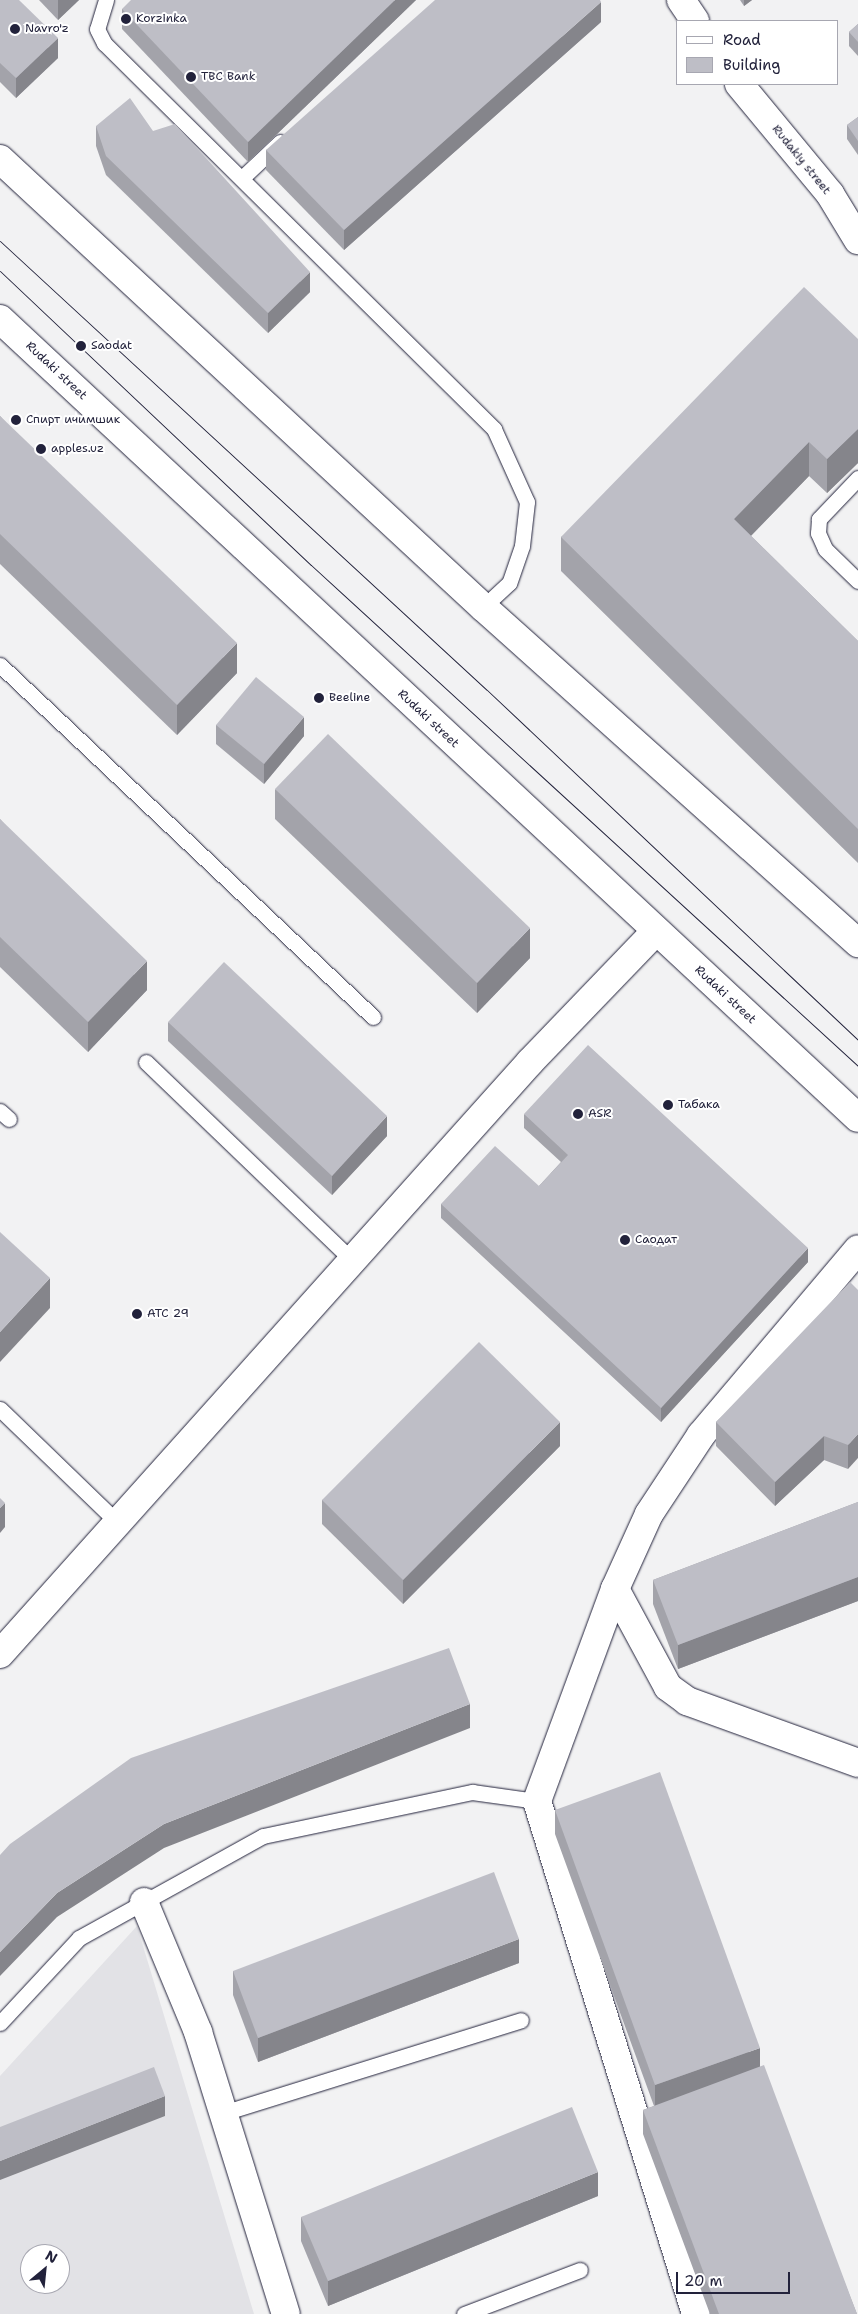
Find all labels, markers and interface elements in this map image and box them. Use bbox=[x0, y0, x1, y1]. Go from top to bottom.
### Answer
place label: Korzinka bbox=[136, 12, 187, 26]
marker: Korzinka bbox=[120, 13, 132, 25]
legend bbox=[676, 20, 838, 85]
place label: Navro'z bbox=[25, 22, 69, 36]
marker: Navro'z bbox=[9, 23, 21, 35]
text: Road bbox=[723, 30, 761, 50]
text: Building bbox=[723, 55, 780, 75]
place label: TBC Bank bbox=[201, 70, 256, 84]
marker: TBC Bank bbox=[185, 71, 197, 83]
street label: Rudakiy street bbox=[769, 122, 833, 198]
street label: Rudaki street bbox=[22, 339, 90, 403]
place label: Saodat bbox=[91, 339, 132, 353]
marker: Saodat bbox=[75, 340, 87, 352]
place label: Спирт ичимшик bbox=[26, 413, 120, 427]
marker: Спирт ичимшик bbox=[10, 414, 22, 426]
place label: apples.uz bbox=[51, 442, 104, 456]
marker: apples.uz bbox=[35, 443, 47, 455]
street label: Rudaki street bbox=[394, 687, 462, 751]
place label: Beeline bbox=[329, 691, 370, 705]
marker: Beeline bbox=[313, 692, 325, 704]
street label: Rudaki street bbox=[691, 963, 759, 1027]
place label: Табака bbox=[678, 1098, 720, 1112]
marker: Табака bbox=[662, 1099, 674, 1111]
place label: ASR bbox=[588, 1107, 612, 1121]
marker: ASR bbox=[572, 1108, 584, 1120]
place label: Саодат bbox=[635, 1233, 677, 1247]
marker: Саодат bbox=[619, 1234, 631, 1246]
place label: АТС 29 bbox=[147, 1307, 189, 1321]
marker: АТС 29 bbox=[131, 1308, 143, 1320]
north arrow bbox=[20, 2244, 70, 2294]
text: N bbox=[42, 2246, 61, 2267]
scale bar bbox=[678, 2262, 792, 2294]
text: 20 m bbox=[684, 2271, 723, 2291]

